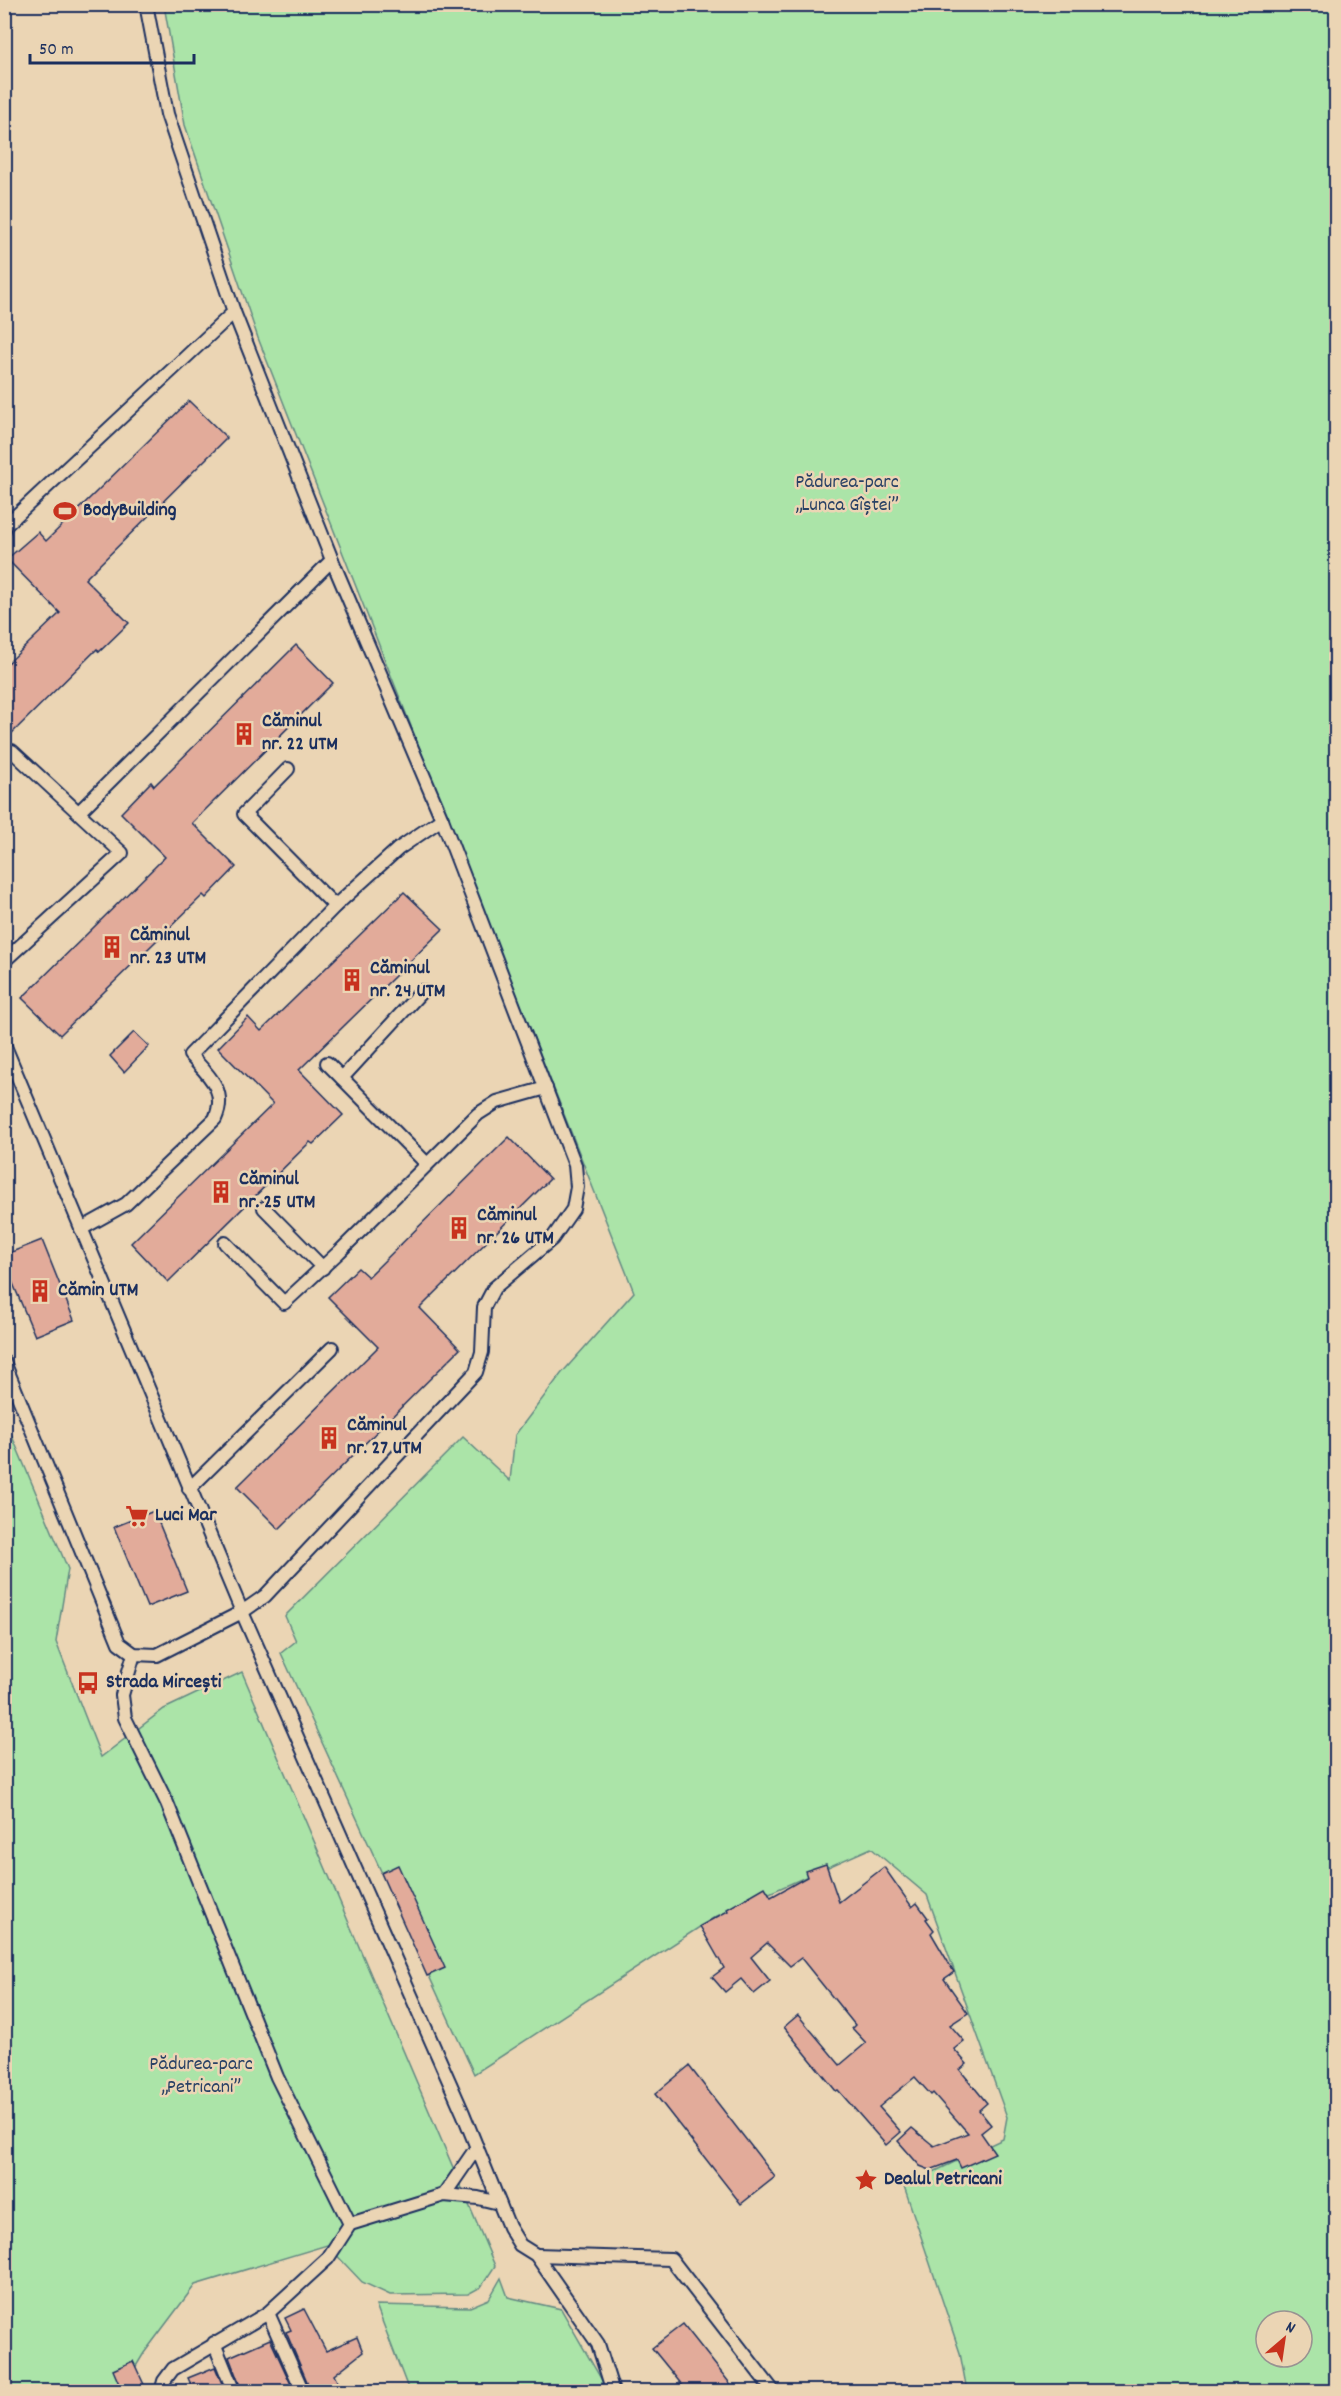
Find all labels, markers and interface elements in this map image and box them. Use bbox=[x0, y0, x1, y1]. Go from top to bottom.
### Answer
scale bar bbox=[30, 27, 194, 65]
text: 50 m bbox=[39, 38, 74, 63]
park label: Pădurea-parc „Lunca Gîștei” bbox=[795, 469, 899, 520]
place label: BodyBuilding bbox=[83, 497, 177, 525]
sports icon: BodyBuilding bbox=[52, 498, 78, 524]
place label: Căminul nr. 22 UTM bbox=[262, 708, 338, 759]
building icon: Căminul nr. 22 UTM bbox=[231, 721, 257, 747]
place label: Căminul nr. 23 UTM bbox=[130, 922, 206, 973]
building icon: Căminul nr. 23 UTM bbox=[99, 934, 125, 960]
place label: Căminul nr. 24 UTM bbox=[370, 955, 446, 1006]
building icon: Căminul nr. 24 UTM bbox=[339, 967, 365, 993]
place label: Căminul nr. 25 UTM bbox=[239, 1166, 316, 1217]
building icon: Căminul nr. 25 UTM bbox=[208, 1179, 234, 1205]
place label: Căminul nr. 26 UTM bbox=[477, 1202, 554, 1253]
building icon: Căminul nr. 26 UTM bbox=[446, 1215, 472, 1241]
place label: Cămin UTM bbox=[58, 1277, 138, 1305]
building icon: Cămin UTM bbox=[27, 1278, 53, 1304]
place label: Căminul nr. 27 UTM bbox=[347, 1412, 422, 1463]
building icon: Căminul nr. 27 UTM bbox=[316, 1425, 342, 1451]
place label: Luci Mar bbox=[155, 1502, 217, 1530]
supermarket icon: Luci Mar bbox=[124, 1503, 150, 1529]
place label: Strada Mircești bbox=[106, 1669, 222, 1697]
bus stop icon: Strada Mircești bbox=[75, 1670, 101, 1696]
park label: Pădurea-parc „Petricani” bbox=[149, 2051, 253, 2102]
place label: Dealul Petricani bbox=[884, 2166, 1002, 2194]
place icon: Dealul Petricani bbox=[853, 2167, 879, 2193]
north arrow bbox=[1254, 2309, 1314, 2369]
text: N bbox=[1281, 2316, 1299, 2340]

